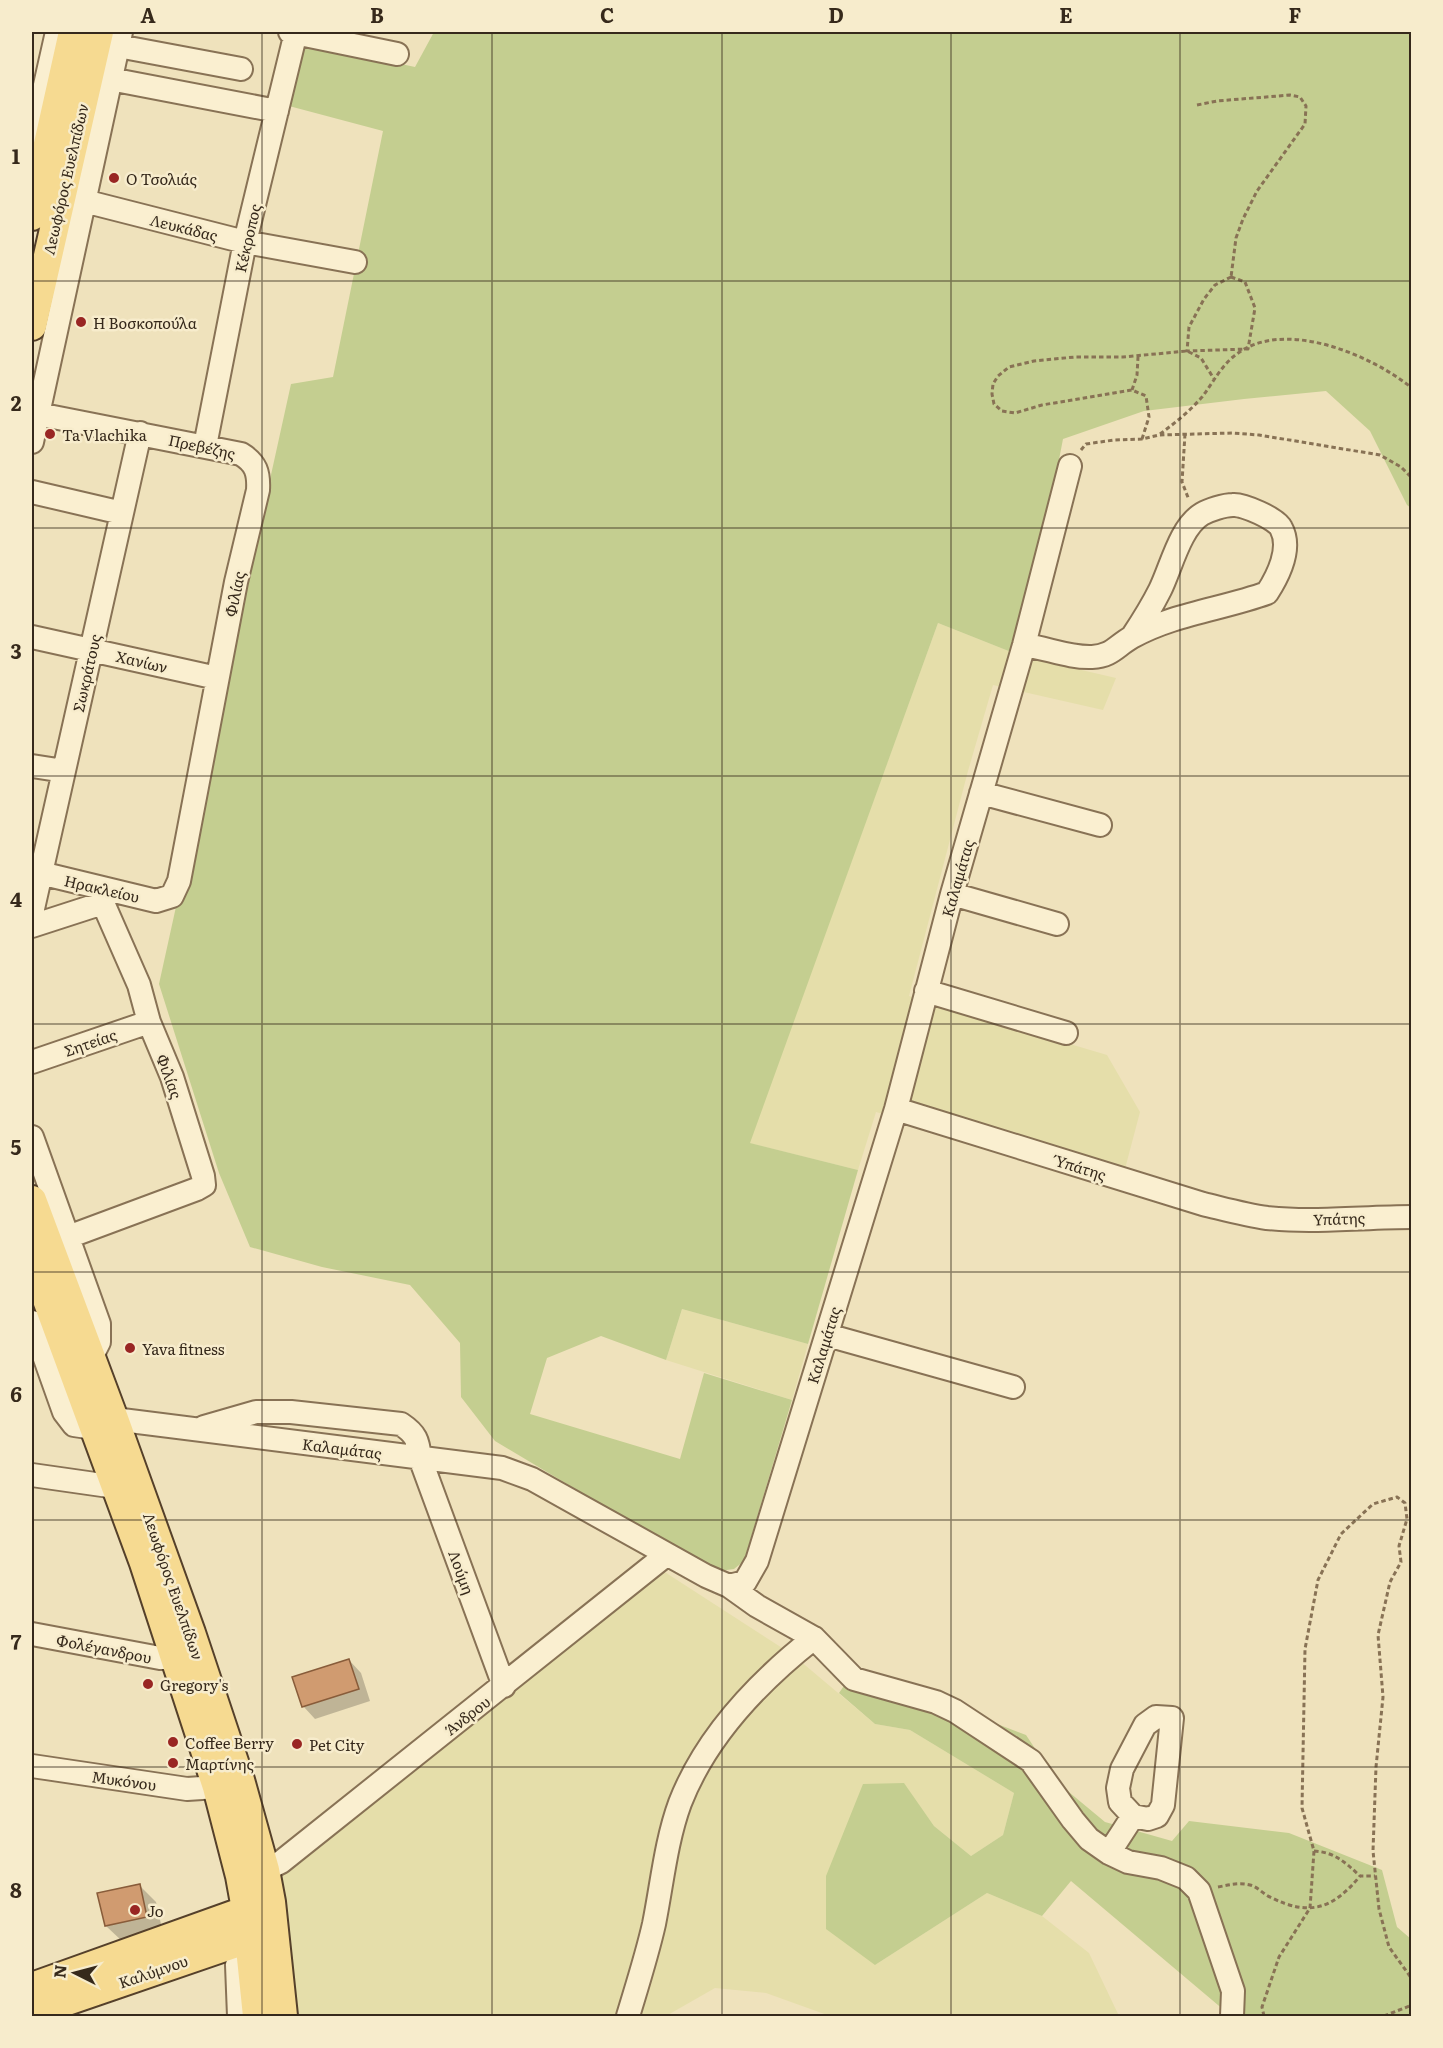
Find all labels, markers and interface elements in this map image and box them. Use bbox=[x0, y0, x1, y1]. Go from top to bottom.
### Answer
text: A bbox=[140, 0, 156, 29]
text: B bbox=[370, 0, 384, 29]
text: C bbox=[600, 0, 614, 29]
text: D bbox=[828, 0, 844, 29]
text: E bbox=[1059, 0, 1073, 29]
text: F bbox=[1289, 0, 1302, 29]
street label: Λεωφόρος Ευελπίδων bbox=[36, 101, 94, 257]
text: 1 bbox=[12, 140, 20, 170]
place label: Ο Τσολιάς bbox=[126, 167, 198, 190]
marker: Ο Τσολιάς bbox=[107, 171, 121, 185]
street label: Κέκροπος bbox=[228, 201, 266, 275]
street label: Λευκάδας bbox=[148, 207, 221, 247]
place label: Η Βοσκοπούλα bbox=[93, 311, 197, 334]
marker: Η Βοσκοπούλα bbox=[74, 315, 88, 329]
text: 2 bbox=[11, 387, 22, 417]
place label: Ta Vlachika bbox=[62, 423, 148, 446]
marker: Ta Vlachika bbox=[43, 427, 57, 441]
street label: Πρεβέζης bbox=[166, 428, 238, 464]
street label: Φιλίας bbox=[218, 568, 250, 619]
street label: Σωκράτους bbox=[66, 631, 106, 714]
text: 3 bbox=[10, 635, 22, 665]
street label: Χανίων bbox=[114, 644, 170, 678]
street label: Καλαμάτας bbox=[935, 836, 979, 920]
street label: Ηρακλείου bbox=[62, 868, 142, 908]
text: 4 bbox=[10, 883, 22, 913]
street label: Σητείας bbox=[61, 1022, 120, 1062]
street label: Φιλίας bbox=[151, 1050, 189, 1102]
text: 5 bbox=[11, 1131, 22, 1161]
street label: Ύπάτης bbox=[1049, 1147, 1110, 1186]
street label: Υπάτης bbox=[1313, 1206, 1366, 1230]
street label: Καλαμάτας bbox=[800, 1303, 846, 1387]
place label: Yava fitness bbox=[142, 1337, 225, 1360]
marker: Yava fitness bbox=[123, 1341, 137, 1355]
text: 6 bbox=[10, 1378, 22, 1408]
street label: Καλαμάτας bbox=[301, 1432, 384, 1464]
street label: Λεωφόρος Ευελπίδων bbox=[138, 1509, 210, 1663]
street label: Λούμη bbox=[443, 1547, 481, 1597]
text: 7 bbox=[11, 1626, 22, 1656]
street label: Φολέγανδρου bbox=[54, 1627, 154, 1669]
place label: Gregory's bbox=[160, 1673, 229, 1696]
marker: Gregory's bbox=[141, 1677, 155, 1691]
street label: Άνδρου bbox=[439, 1690, 495, 1740]
place label: Coffee Berry bbox=[185, 1731, 274, 1754]
place label: Pet City bbox=[309, 1733, 365, 1756]
marker: Coffee Berry bbox=[166, 1735, 180, 1749]
marker: Pet City bbox=[290, 1737, 304, 1751]
place label: Μαρτίνης bbox=[185, 1752, 254, 1775]
marker: Μαρτίνης bbox=[166, 1756, 180, 1770]
street label: Μυκόνου bbox=[90, 1764, 158, 1796]
text: 8 bbox=[10, 1874, 22, 1904]
place label: Jo bbox=[147, 1899, 164, 1922]
marker: Jo bbox=[128, 1903, 142, 1917]
north arrow bbox=[45, 1943, 105, 2003]
street label: Καλύμνου bbox=[115, 1948, 191, 1994]
text: N bbox=[46, 1963, 72, 1979]

